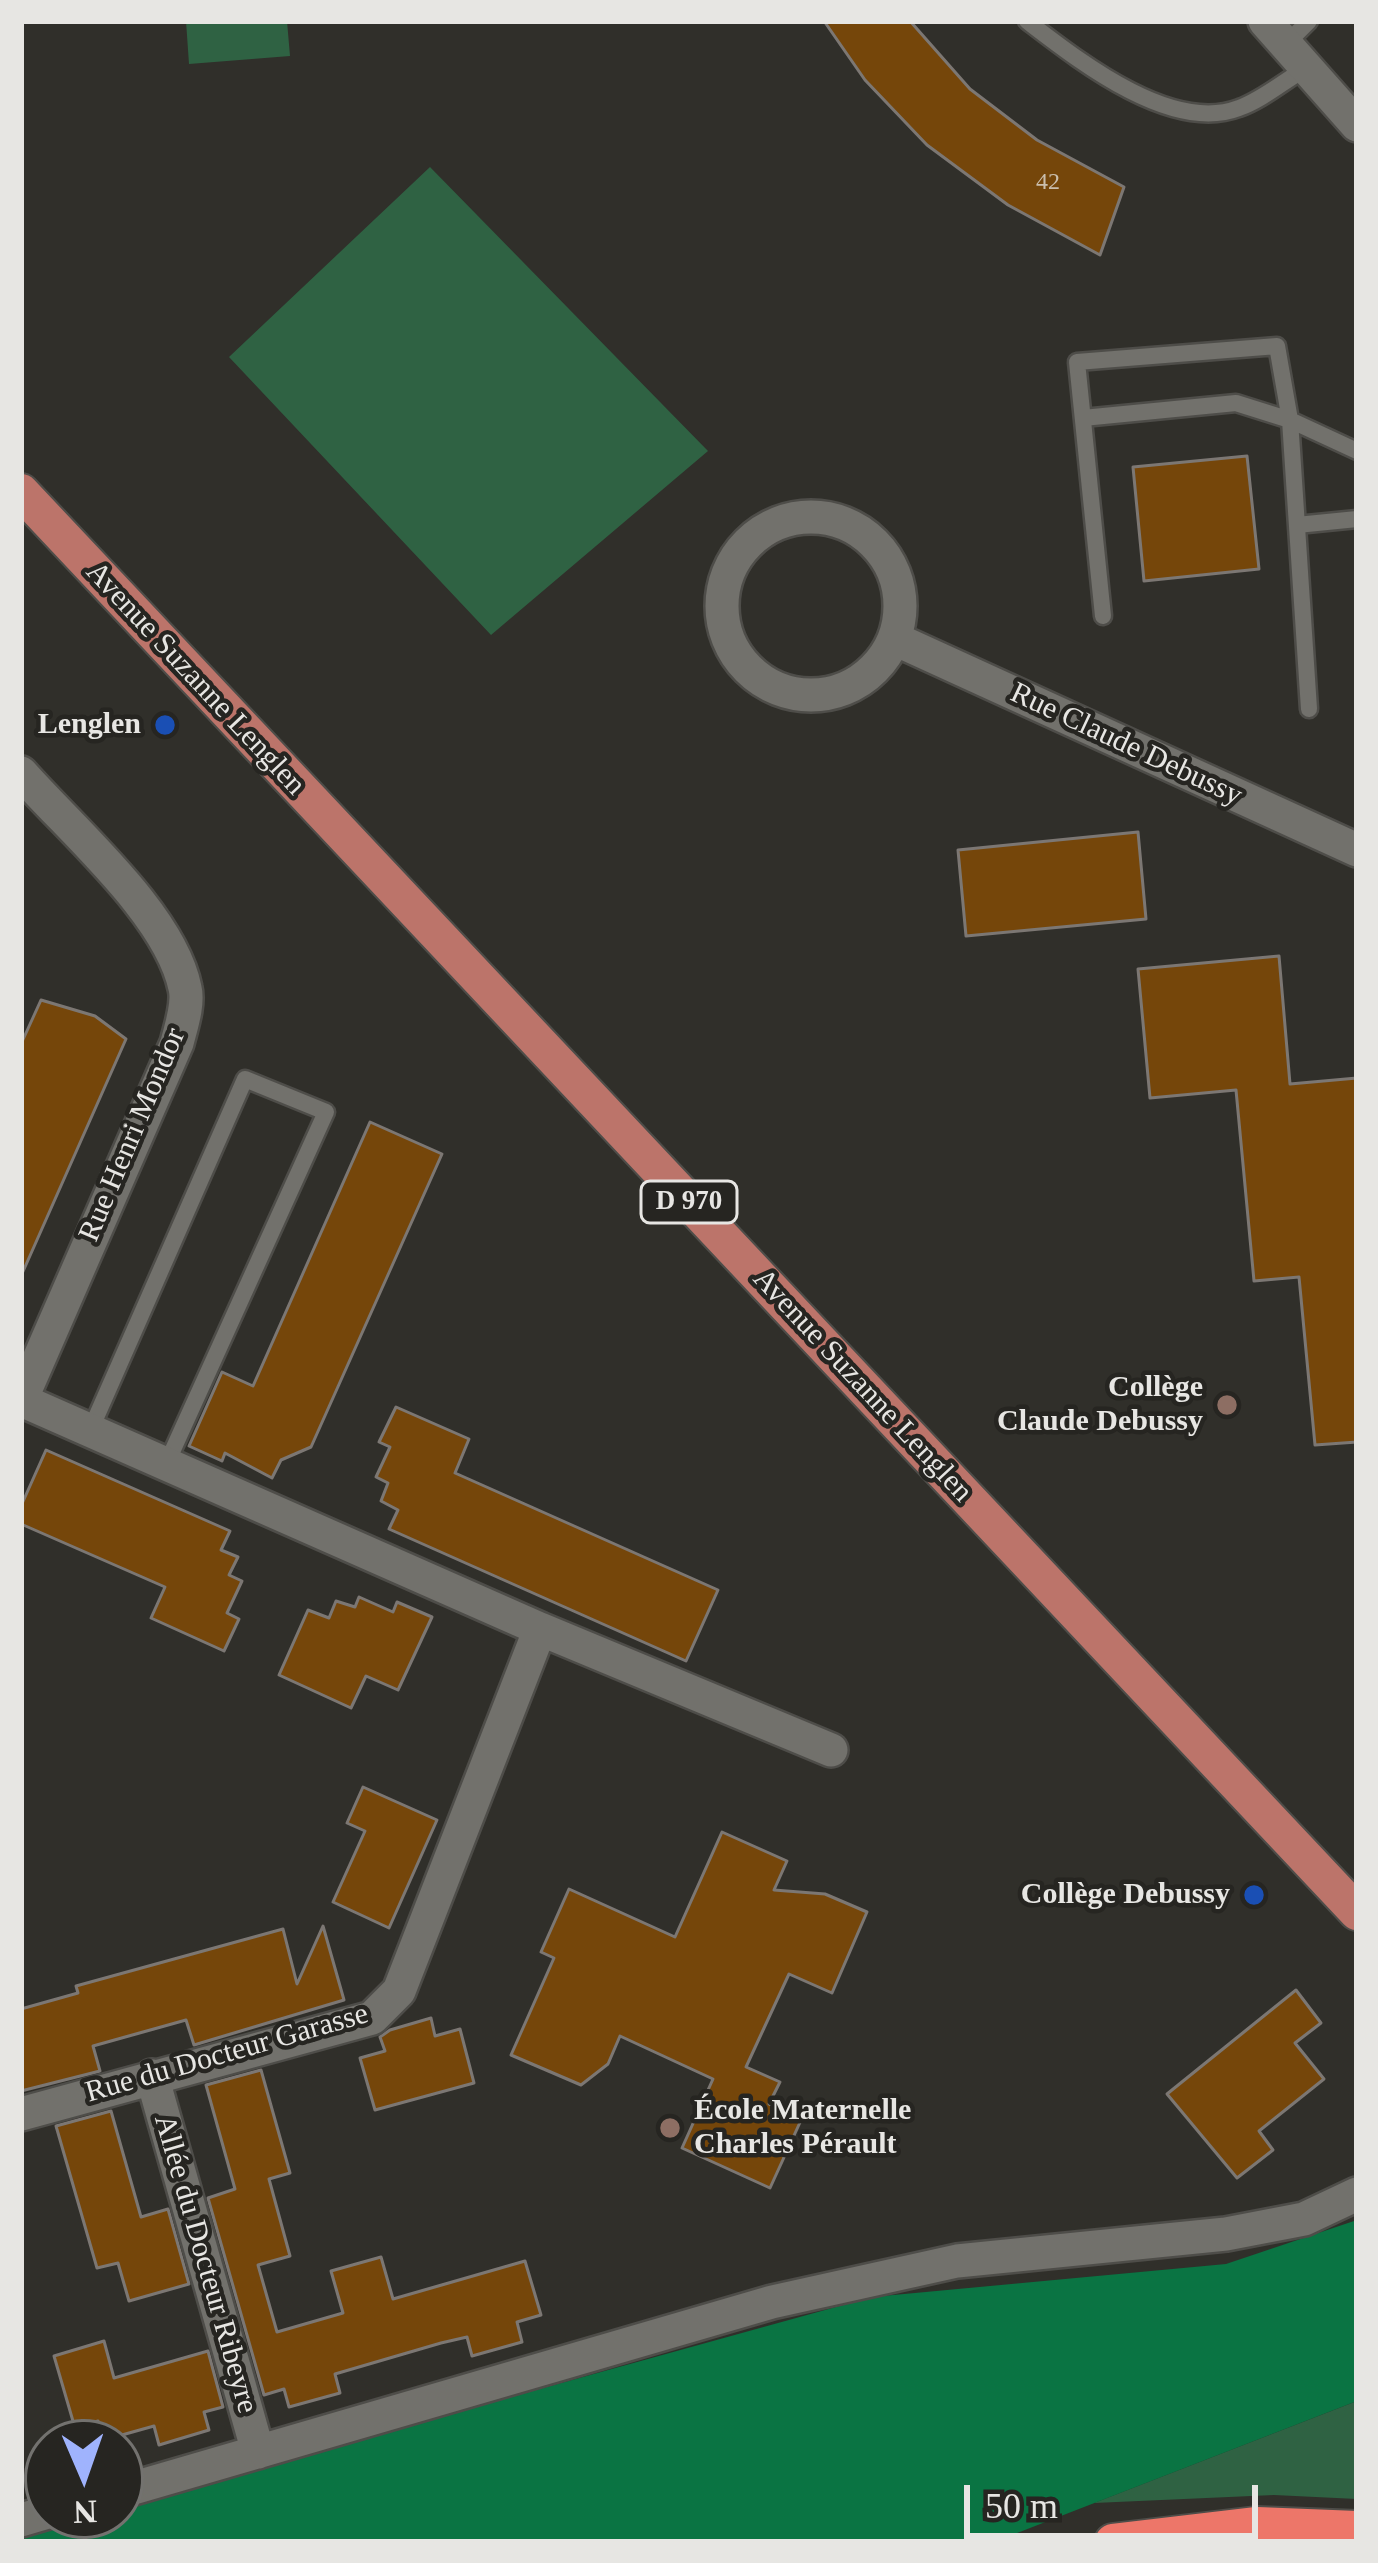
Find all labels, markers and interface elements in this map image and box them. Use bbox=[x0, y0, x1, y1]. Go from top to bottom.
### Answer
house number: 42 bbox=[1036, 169, 1060, 197]
street label: Avenue Suzanne Lenglen bbox=[77, 555, 313, 803]
street label: Rue Claude Debussy bbox=[1004, 676, 1248, 814]
place label: Lenglen bbox=[38, 707, 141, 743]
marker: Lenglen bbox=[152, 712, 178, 738]
street label: Rue Henri Mondor bbox=[72, 1023, 194, 1247]
road number: D 970 bbox=[641, 1181, 737, 1223]
street label: Avenue Suzanne Lenglen bbox=[744, 1262, 980, 1510]
place label: Collège Claude Debussy bbox=[997, 1370, 1203, 1440]
marker: Collège Claude Debussy bbox=[1214, 1392, 1240, 1418]
place label: Collège Debussy bbox=[1021, 1877, 1230, 1913]
marker: Collège Debussy bbox=[1241, 1882, 1267, 1908]
street label: Rue du Docteur Garasse bbox=[82, 1996, 372, 2112]
place label: École Maternelle Charles Pérault bbox=[694, 2093, 911, 2164]
street label: Allée du Docteur Ribeyre bbox=[145, 2110, 265, 2418]
marker: École Maternelle Charles Pérault bbox=[657, 2115, 683, 2141]
north arrow bbox=[24, 2419, 144, 2539]
scale bar bbox=[970, 2461, 1264, 2535]
text: 50 m bbox=[985, 2486, 1058, 2526]
text: N bbox=[73, 2494, 98, 2530]

